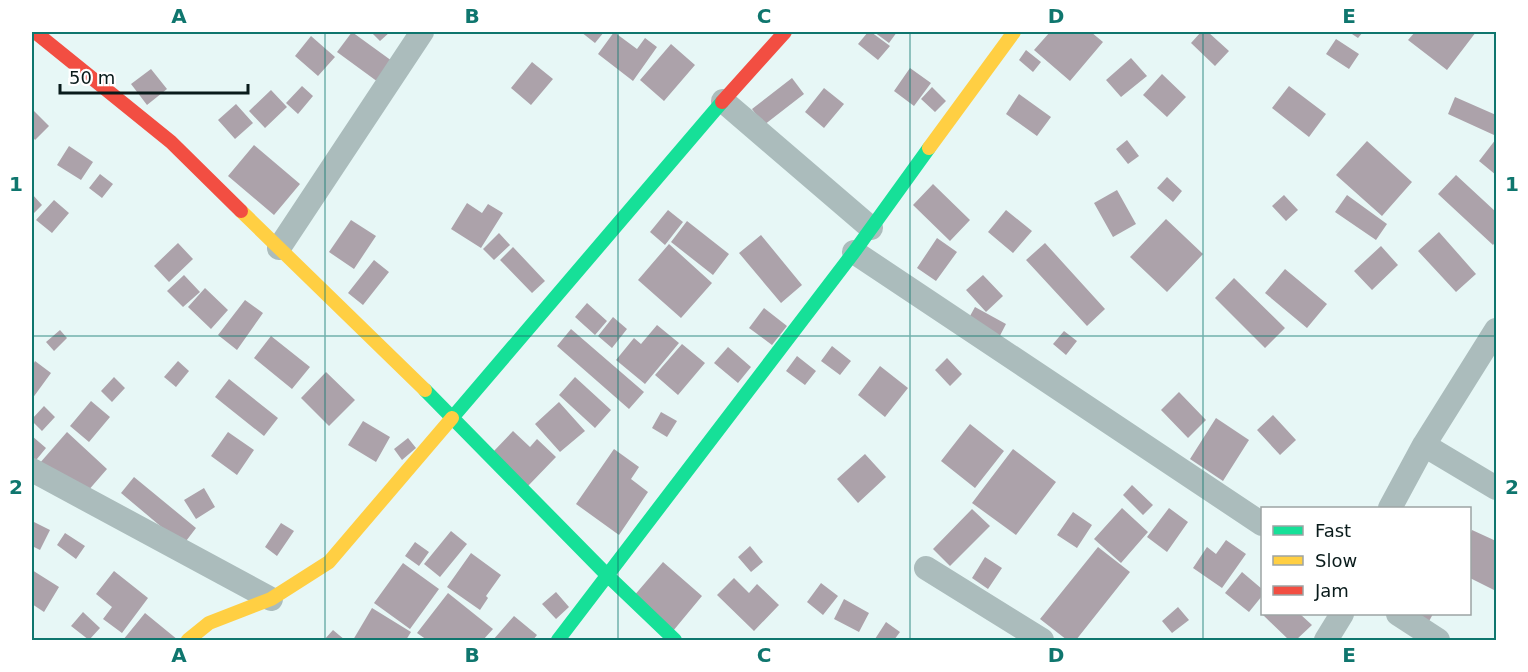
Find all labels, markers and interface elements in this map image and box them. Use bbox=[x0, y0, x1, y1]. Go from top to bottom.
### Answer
text: A bbox=[171, 4, 187, 28]
text: B bbox=[464, 4, 480, 28]
text: C bbox=[757, 4, 771, 28]
text: D bbox=[1048, 4, 1064, 28]
text: E bbox=[1342, 4, 1356, 28]
scale bar bbox=[60, 57, 248, 95]
text: 50 m bbox=[69, 67, 115, 88]
text: 1 bbox=[9, 172, 23, 196]
text: 1 bbox=[1505, 172, 1519, 196]
text: 2 bbox=[9, 475, 23, 499]
text: 2 bbox=[1505, 475, 1519, 499]
legend bbox=[1261, 507, 1471, 615]
text: Fast bbox=[1315, 520, 1351, 541]
text: Slow bbox=[1315, 550, 1357, 571]
text: Jam bbox=[1314, 580, 1349, 601]
text: A bbox=[171, 643, 187, 667]
text: B bbox=[464, 643, 480, 667]
text: C bbox=[757, 643, 771, 667]
text: D bbox=[1048, 643, 1064, 667]
text: E bbox=[1342, 643, 1356, 667]

